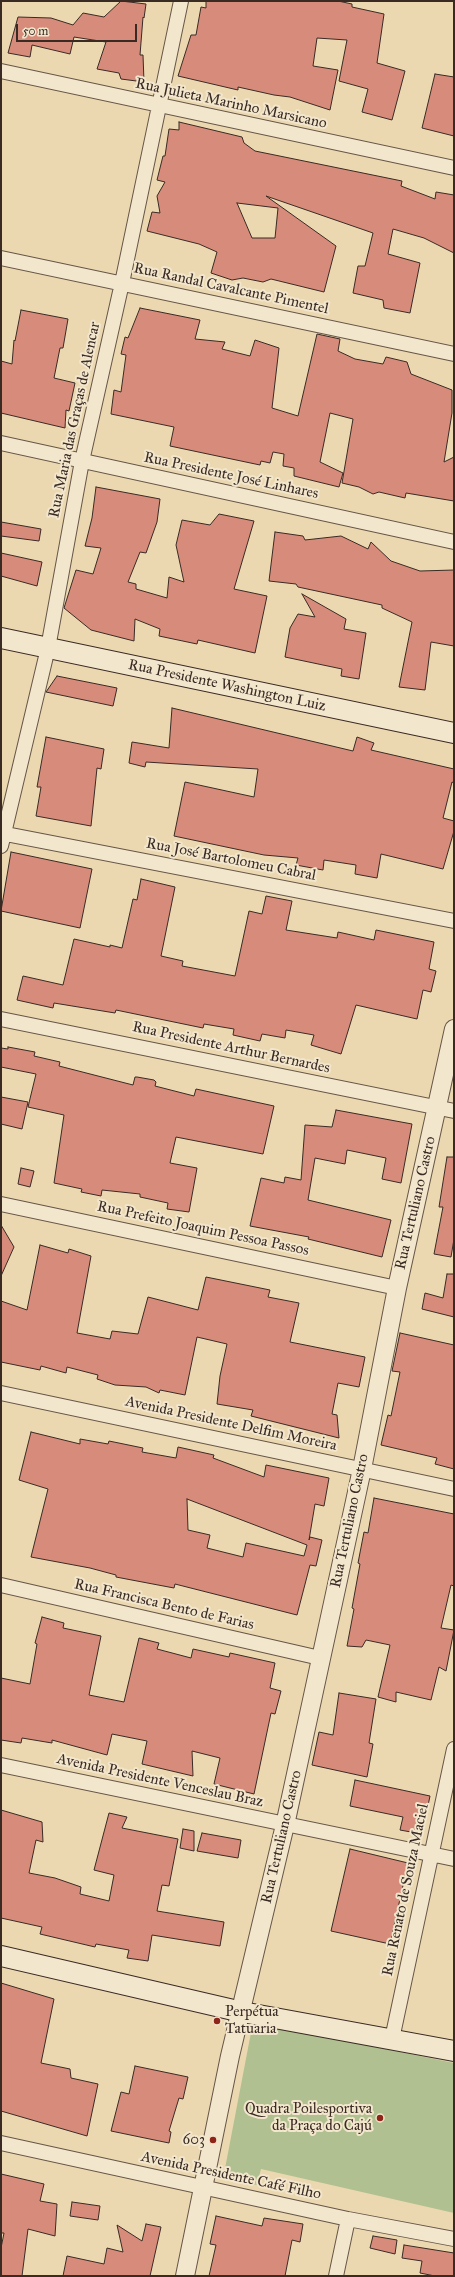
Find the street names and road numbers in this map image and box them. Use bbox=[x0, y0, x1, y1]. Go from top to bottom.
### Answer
street label: Rua Julieta Marinho Marsicano bbox=[134, 75, 328, 133]
street label: Rua Randal Cavalcante Pimentel bbox=[132, 260, 330, 318]
street label: Rua Maria das Graças de Alencar bbox=[45, 320, 105, 520]
street label: Rua Presidente José Linhares bbox=[142, 449, 320, 503]
street label: Rua Presidente Washington Luiz bbox=[126, 656, 328, 716]
street label: Rua José Bartolomeu Cabral bbox=[145, 835, 317, 885]
street label: Rua Presidente Arthur Bernardes bbox=[131, 1018, 331, 1078]
street label: Rua Tertuliano Castro bbox=[392, 1135, 440, 1271]
street label: Rua Prefeito Joaquim Pessoa Passos bbox=[96, 1198, 310, 1260]
street label: Avenida Presidente Delfim Moreira bbox=[124, 1393, 338, 1455]
street label: Rua Tertuliano Castro bbox=[327, 1452, 373, 1590]
street label: Rua Francisca Bento de Farias bbox=[72, 1576, 256, 1634]
street label: Avenida Presidente Venceslau Braz bbox=[55, 1750, 265, 1812]
street label: Rua Tertuliano Castro bbox=[258, 1769, 306, 1905]
street label: Rua Renato de Souza Maciel bbox=[379, 1802, 433, 1978]
street label: Avenida Presidente Café Filho bbox=[139, 2148, 323, 2204]

